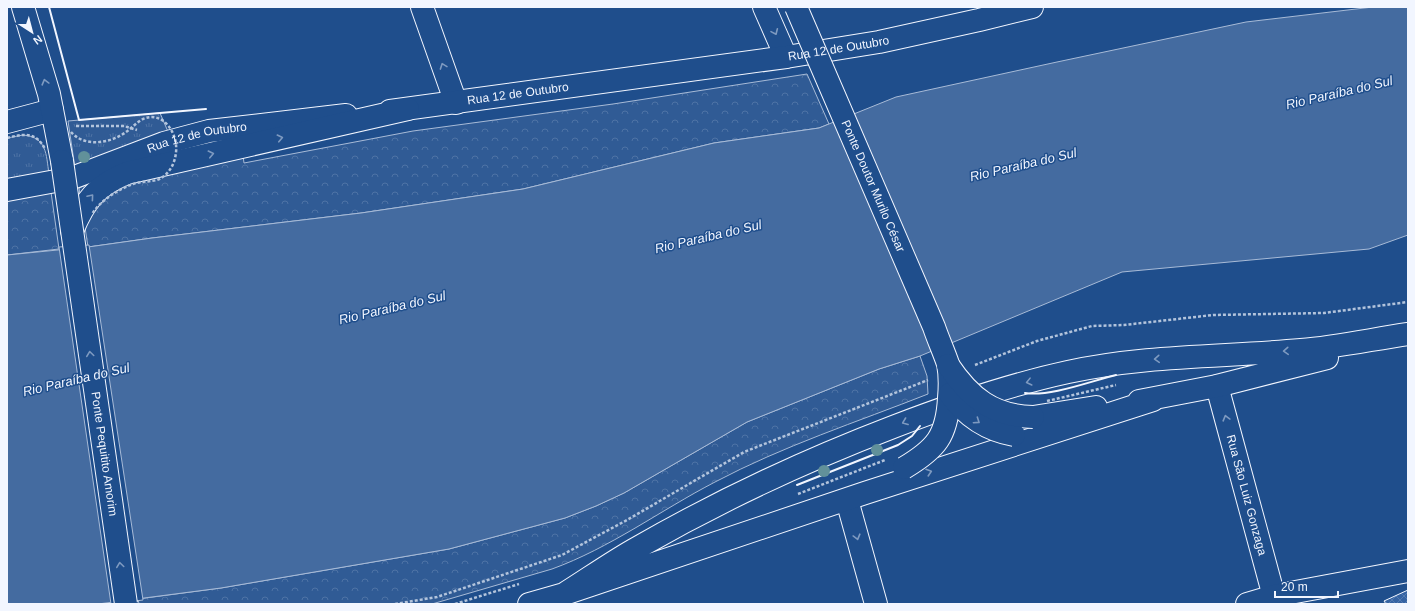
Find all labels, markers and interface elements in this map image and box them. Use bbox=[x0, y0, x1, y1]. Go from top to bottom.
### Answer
north arrow bbox=[12, 12, 52, 52]
one-way arrow bbox=[770, 28, 778, 36]
text: N bbox=[31, 33, 45, 47]
street label: Rua 12 de Outubro bbox=[787, 33, 891, 64]
one-way arrow bbox=[439, 62, 448, 69]
water label: Rio Paraíba do Sul bbox=[1284, 73, 1395, 112]
one-way arrow bbox=[41, 79, 50, 86]
street label: Rua 12 de Outubro bbox=[466, 80, 570, 107]
street label: Ponte Doutor Murilo César bbox=[839, 118, 908, 254]
street label: Rua 12 de Outubro bbox=[145, 120, 248, 156]
one-way arrow bbox=[276, 134, 283, 143]
water label: Rio Paraíba do Sul bbox=[968, 145, 1079, 184]
one-way arrow bbox=[208, 150, 214, 158]
one-way arrow bbox=[87, 194, 94, 202]
water label: Rio Paraíba do Sul bbox=[653, 217, 764, 256]
water label: Rio Paraíba do Sul bbox=[337, 288, 448, 327]
one-way arrow bbox=[1283, 346, 1289, 355]
one-way arrow bbox=[86, 351, 95, 357]
one-way arrow bbox=[1154, 355, 1160, 364]
water label: Rio Paraíba do Sul bbox=[21, 360, 132, 399]
one-way arrow bbox=[1026, 377, 1033, 386]
street label: Ponte Pequitito Amorim bbox=[88, 391, 120, 517]
one-way arrow bbox=[1222, 414, 1231, 421]
one-way arrow bbox=[973, 416, 980, 424]
one-way arrow bbox=[902, 418, 909, 426]
street label: Rua São Luiz Gonzaga bbox=[1224, 433, 1270, 557]
one-way arrow bbox=[925, 468, 932, 477]
one-way arrow bbox=[853, 534, 861, 540]
one-way arrow bbox=[116, 562, 125, 568]
scale bar bbox=[1275, 573, 1338, 599]
text: 20 m bbox=[1281, 580, 1308, 594]

